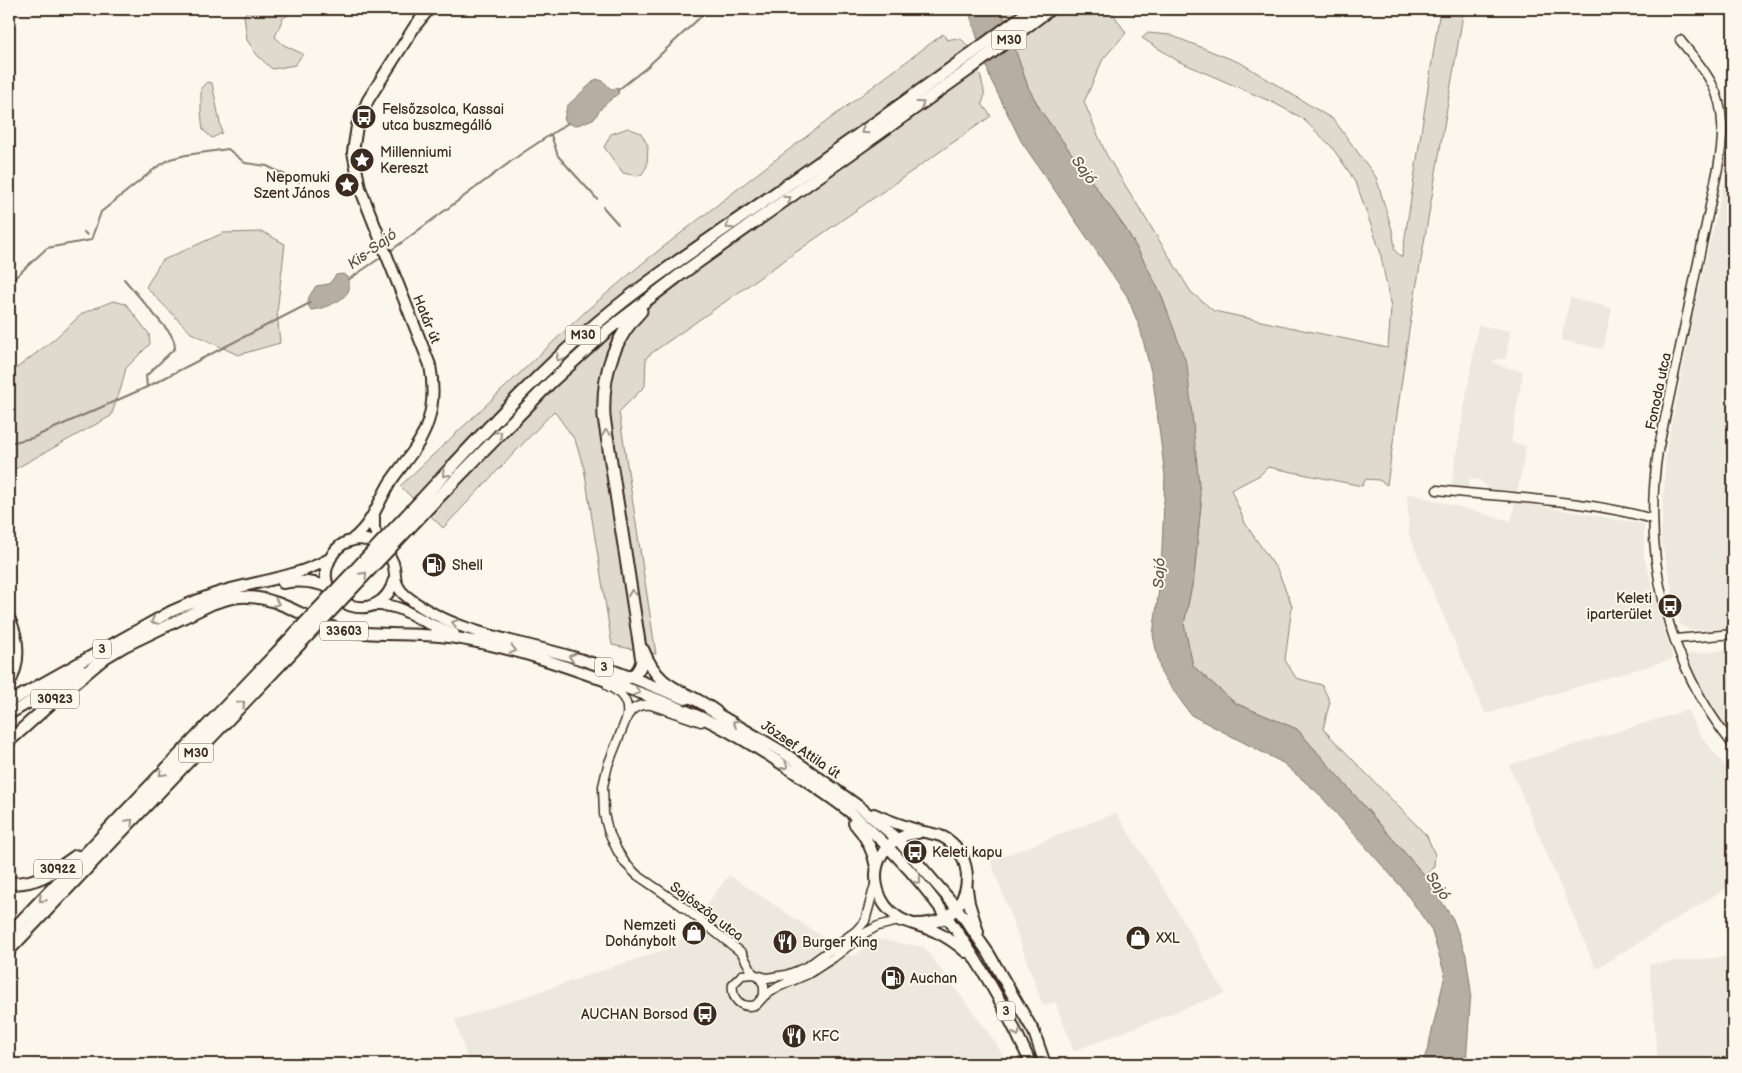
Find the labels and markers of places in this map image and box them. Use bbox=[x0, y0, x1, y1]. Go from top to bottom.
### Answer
place label: Felsőzsolca, Kassai utca buszmegálló bbox=[382, 101, 504, 134]
bus stop icon: Felsőzsolca, Kassai utca buszmegálló bbox=[351, 104, 377, 130]
place label: Millenniumi Kereszt bbox=[380, 144, 452, 177]
place icon: Millenniumi Kereszt bbox=[349, 147, 375, 173]
place label: Nepomuki Szent János bbox=[254, 169, 330, 202]
place icon: Nepomuki Szent János bbox=[334, 172, 360, 198]
fuel station icon: Shell bbox=[421, 552, 447, 578]
place label: Shell bbox=[452, 557, 483, 574]
place label: Keleti iparterület bbox=[1587, 590, 1653, 623]
bus stop icon: Keleti iparterület bbox=[1657, 593, 1683, 619]
bus stop icon: Keleti kapu bbox=[902, 839, 928, 865]
place label: Keleti kapu bbox=[932, 844, 1002, 861]
place label: Nemzeti Dohánybolt bbox=[605, 917, 677, 950]
shop icon: Nemzeti Dohánybolt bbox=[681, 920, 707, 946]
shop icon: XXL bbox=[1125, 925, 1151, 951]
restaurant icon: Burger King bbox=[772, 929, 798, 955]
place label: XXL bbox=[1155, 930, 1180, 947]
place label: Burger King bbox=[802, 934, 878, 951]
fuel station icon: Auchan bbox=[880, 965, 906, 991]
place label: Auchan bbox=[910, 970, 957, 987]
bus stop icon: AUCHAN Borsod bbox=[692, 1001, 718, 1027]
place label: AUCHAN Borsod bbox=[581, 1006, 688, 1023]
restaurant icon: KFC bbox=[781, 1023, 807, 1049]
place label: KFC bbox=[812, 1028, 839, 1045]

